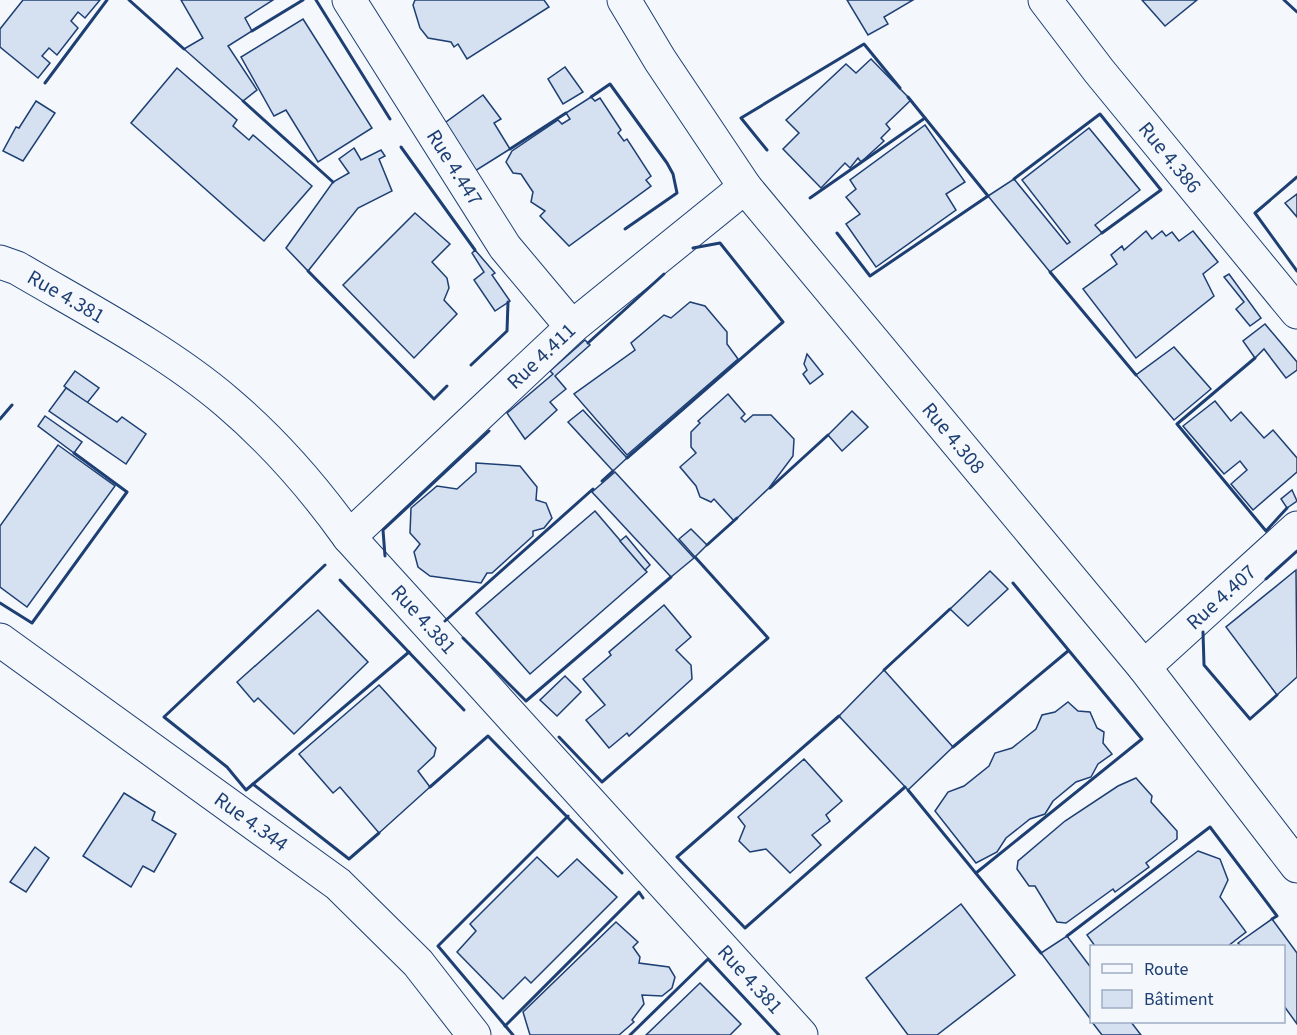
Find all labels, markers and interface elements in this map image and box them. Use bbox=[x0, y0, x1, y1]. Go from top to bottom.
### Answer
street label: Rue 4.386 bbox=[1131, 115, 1209, 200]
street label: Rue 4.447 bbox=[419, 123, 490, 211]
street label: Rue 4.381 bbox=[22, 262, 111, 331]
street label: Rue 4.411 bbox=[500, 316, 582, 396]
street label: Rue 4.308 bbox=[915, 396, 992, 480]
street label: Rue 4.407 bbox=[1179, 557, 1263, 637]
street label: Rue 4.381 bbox=[384, 578, 463, 661]
street label: Rue 4.344 bbox=[208, 784, 295, 858]
street label: Rue 4.381 bbox=[711, 938, 790, 1021]
legend bbox=[1090, 945, 1285, 1023]
text: Route bbox=[1144, 957, 1188, 982]
text: Bâtiment bbox=[1144, 987, 1214, 1012]

